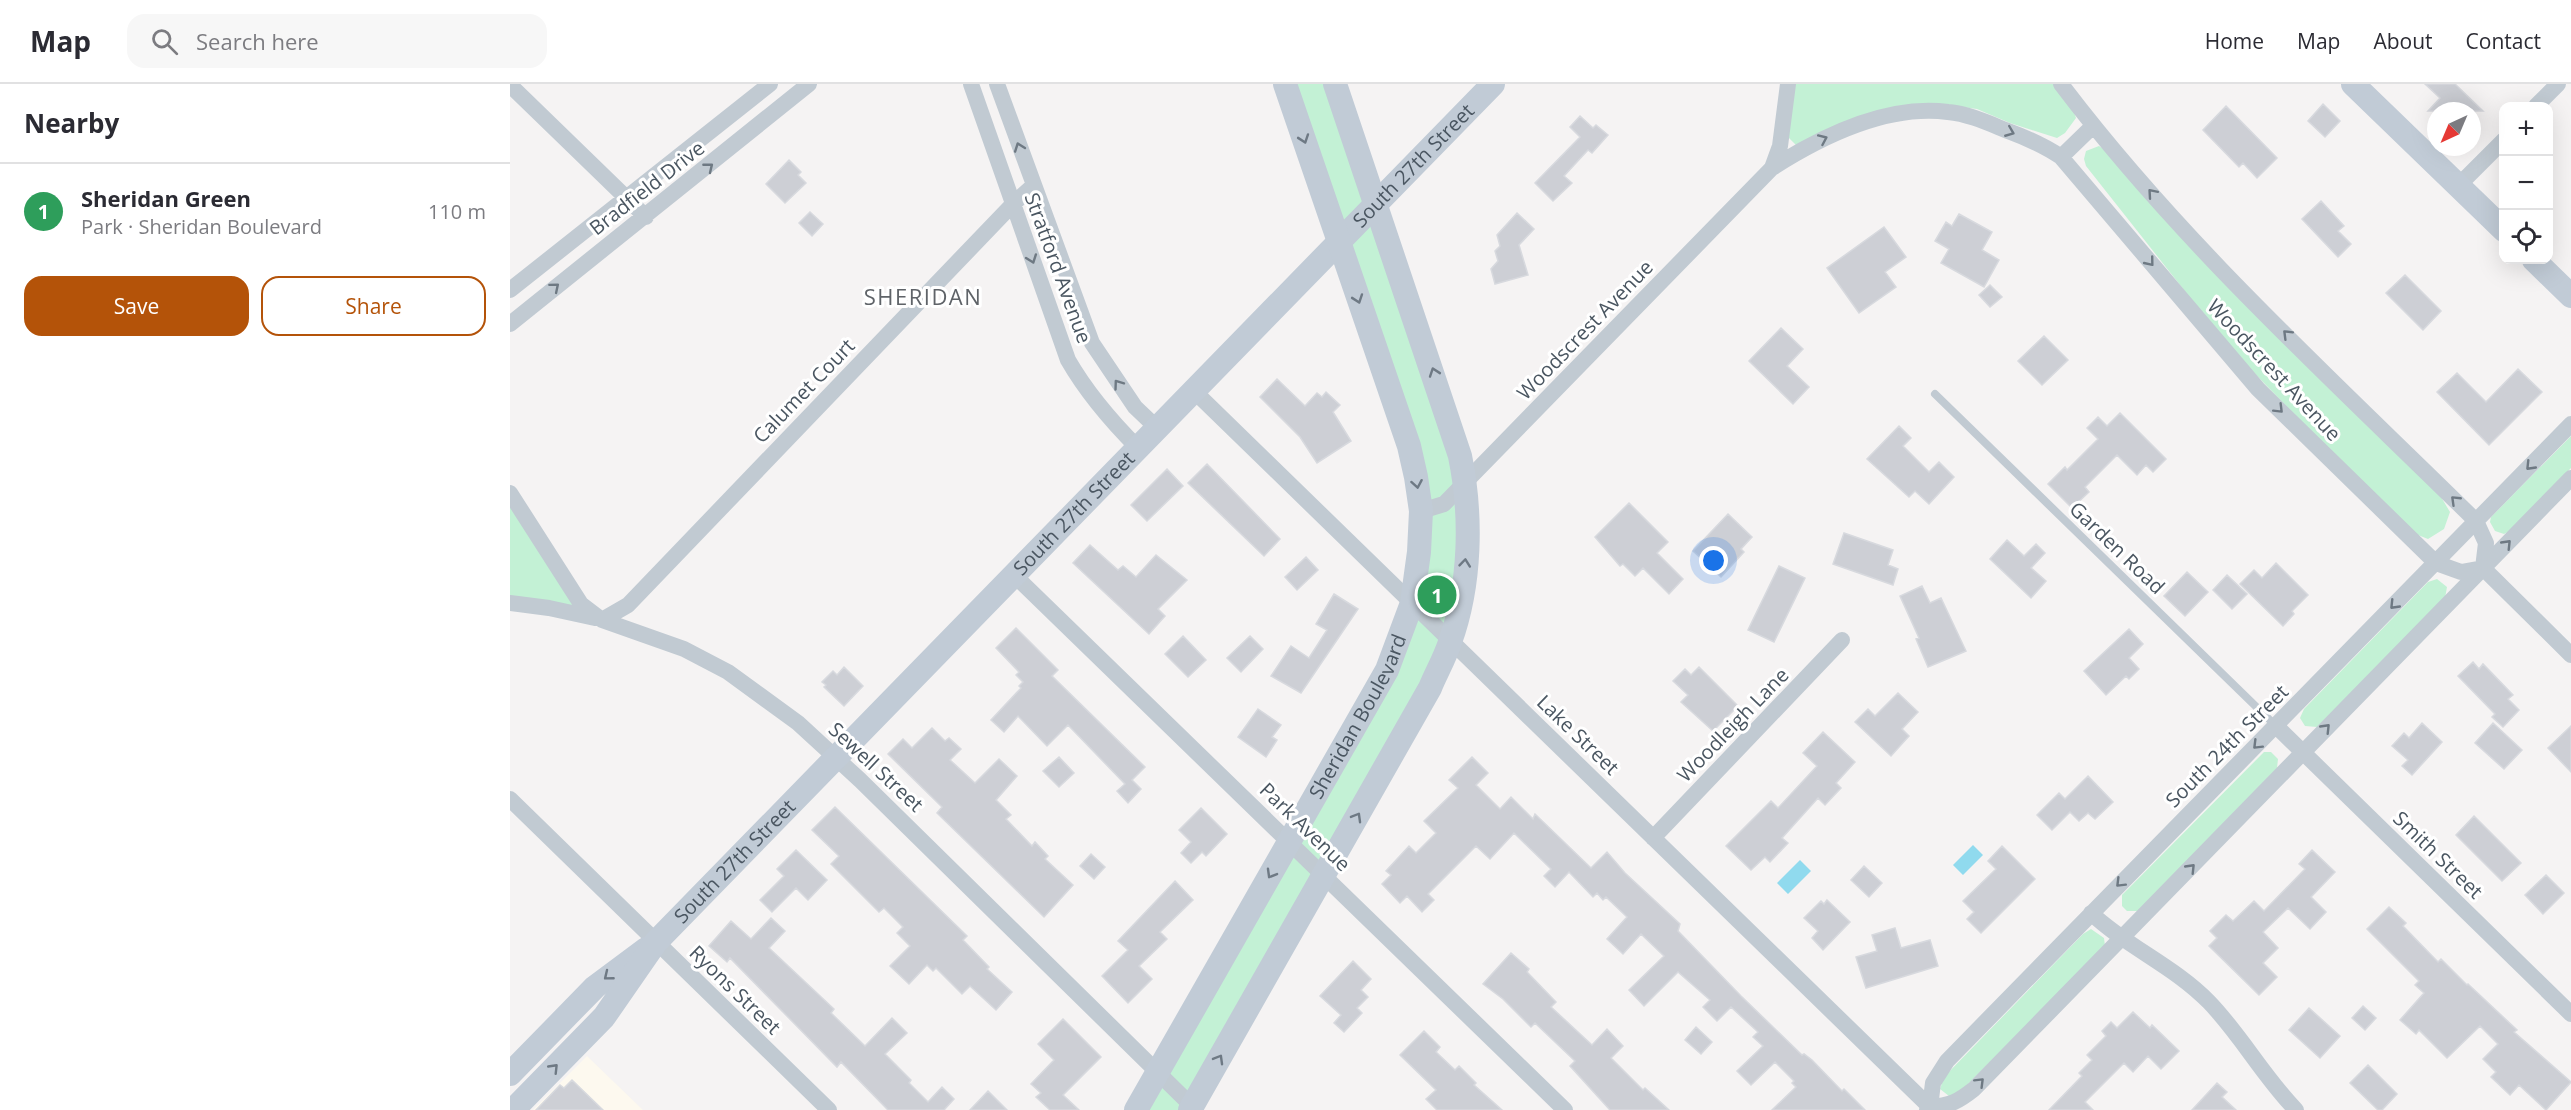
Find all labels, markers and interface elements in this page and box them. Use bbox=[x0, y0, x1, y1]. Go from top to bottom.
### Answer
search box bbox=[127, 14, 547, 68]
text: Map bbox=[30, 22, 91, 60]
icon: search bbox=[148, 25, 181, 58]
text: Search here bbox=[196, 26, 319, 56]
text: Home bbox=[2205, 27, 2264, 55]
text: Map bbox=[2297, 27, 2340, 55]
text: About bbox=[2373, 27, 2433, 55]
text: Contact bbox=[2466, 27, 2541, 55]
street label: South 27th Street bbox=[1346, 97, 1480, 233]
north arrow bbox=[2427, 102, 2481, 156]
map controls bbox=[2499, 102, 2553, 264]
button: + bbox=[2499, 102, 2553, 156]
text: Nearby bbox=[24, 105, 119, 141]
one-way arrow bbox=[2004, 125, 2015, 137]
one-way arrow bbox=[1296, 133, 1309, 144]
street label: Bradfield Drive bbox=[584, 134, 710, 241]
one-way arrow bbox=[1817, 134, 1828, 146]
one-way arrow bbox=[1014, 142, 1027, 153]
button: − bbox=[2499, 156, 2553, 210]
one-way arrow bbox=[702, 163, 713, 174]
text: Sheridan Green bbox=[81, 183, 251, 213]
street label: Stratford Avenue bbox=[1019, 189, 1098, 347]
one-way arrow bbox=[2148, 189, 2159, 200]
text: 1 bbox=[38, 198, 49, 225]
text: 110 m bbox=[428, 198, 486, 225]
button: locate bbox=[2499, 210, 2553, 264]
text: Park · Sheridan Boulevard bbox=[81, 213, 322, 240]
one-way arrow bbox=[1025, 253, 1038, 264]
street label: Woodscrest Avenue bbox=[1511, 254, 1659, 405]
one-way arrow bbox=[2143, 255, 2154, 266]
button: Save bbox=[24, 276, 249, 336]
button: Share bbox=[261, 276, 486, 336]
district label: SHERIDAN bbox=[864, 281, 982, 311]
one-way arrow bbox=[548, 283, 559, 294]
one-way arrow bbox=[1350, 293, 1363, 303]
street label: Woodscrest Avenue bbox=[2201, 293, 2347, 446]
one-way arrow bbox=[2283, 330, 2293, 341]
street label: Calumet Court bbox=[747, 333, 860, 449]
one-way arrow bbox=[1429, 368, 1441, 378]
one-way arrow bbox=[1115, 380, 1126, 391]
one-way arrow bbox=[2271, 401, 2282, 412]
street label: South 27th Street bbox=[1007, 445, 1140, 581]
one-way arrow bbox=[2526, 459, 2537, 469]
one-way arrow bbox=[1410, 479, 1423, 489]
street label: Garden Road bbox=[2064, 495, 2171, 600]
one-way arrow bbox=[2452, 497, 2463, 508]
one-way arrow bbox=[2499, 540, 2510, 551]
your location bbox=[1699, 546, 1728, 575]
one-way arrow bbox=[1458, 558, 1471, 567]
pin: 1 bbox=[1418, 572, 1456, 618]
one-way arrow bbox=[2391, 598, 2402, 609]
street label: Sheridan Boulevard bbox=[1302, 630, 1412, 804]
street label: Woodleigh Lane bbox=[1671, 662, 1794, 788]
street label: South 24th Street bbox=[2159, 678, 2294, 813]
street label: Lake Street bbox=[1531, 689, 1625, 781]
street label: Sewell Street bbox=[823, 716, 929, 817]
one-way arrow bbox=[2319, 725, 2330, 736]
one-way arrow bbox=[2254, 737, 2265, 748]
street label: Park Avenue bbox=[1254, 776, 1357, 877]
street label: South 27th Street bbox=[668, 793, 801, 929]
street label: Smith Street bbox=[2388, 805, 2489, 904]
one-way arrow bbox=[1350, 813, 1361, 823]
one-way arrow bbox=[2183, 865, 2194, 876]
one-way arrow bbox=[1267, 868, 1278, 878]
one-way arrow bbox=[2117, 876, 2128, 887]
street label: Ryons Street bbox=[684, 939, 787, 1040]
one-way arrow bbox=[604, 969, 615, 980]
one-way arrow bbox=[1212, 1055, 1223, 1065]
one-way arrow bbox=[547, 1064, 558, 1075]
one-way arrow bbox=[1973, 1079, 1984, 1090]

